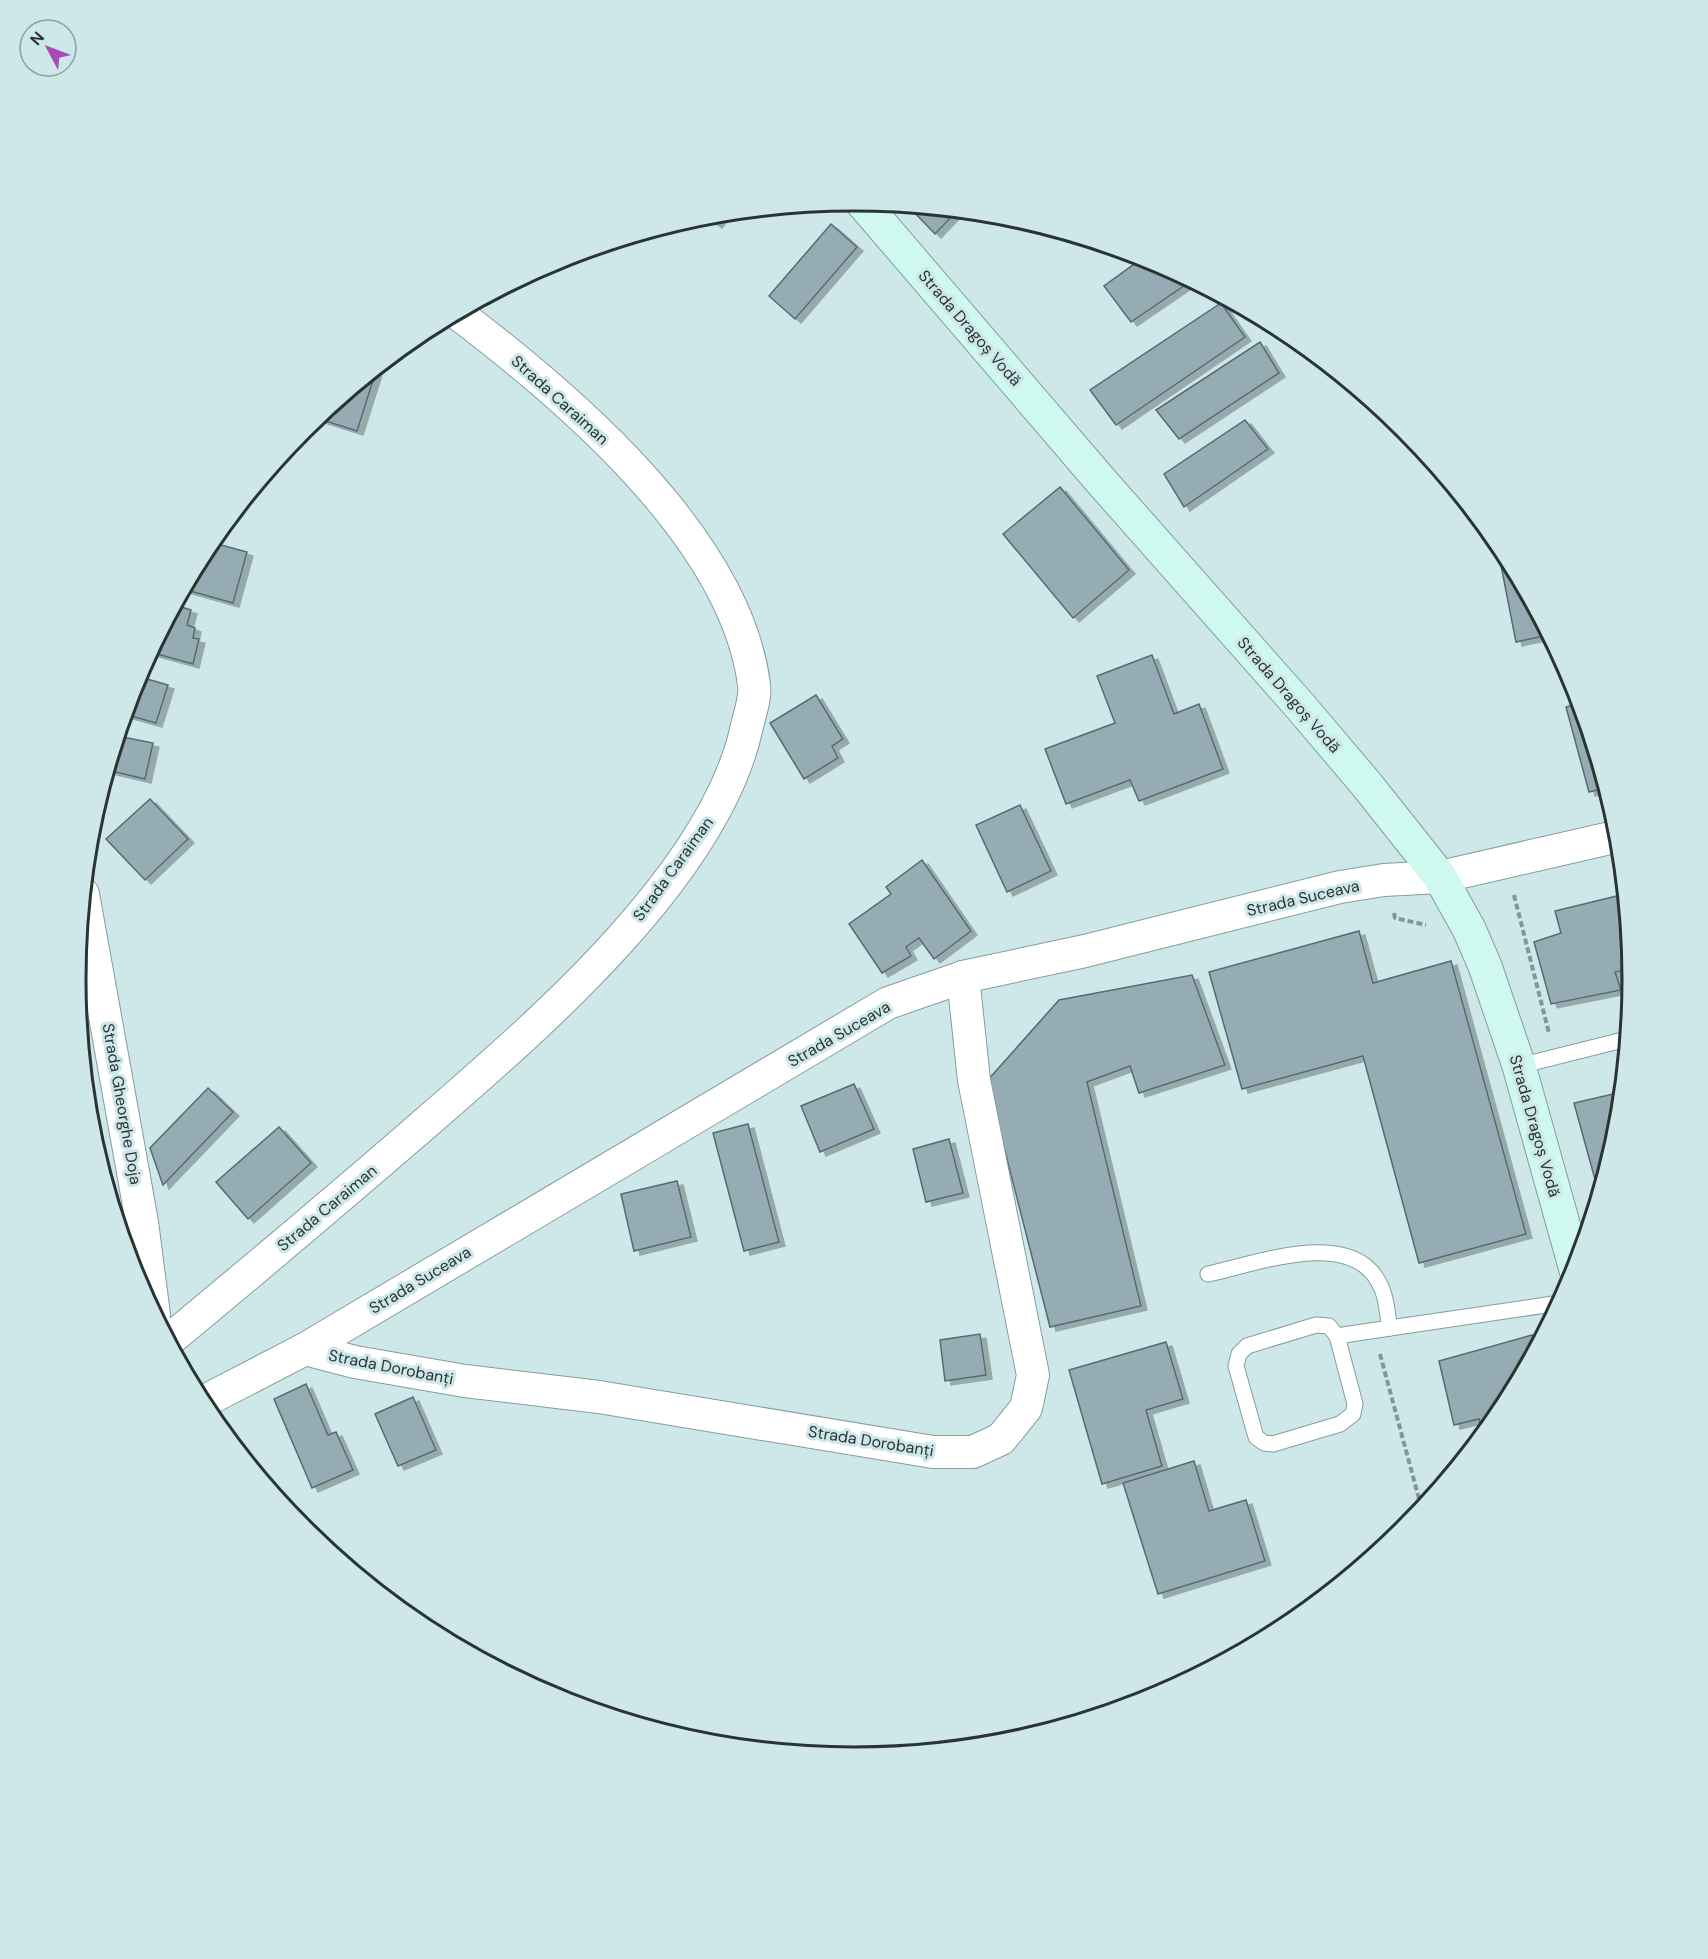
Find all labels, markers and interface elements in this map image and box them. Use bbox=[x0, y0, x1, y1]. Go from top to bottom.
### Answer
north arrow bbox=[18, 18, 78, 78]
text: N bbox=[25, 27, 49, 50]
street label: Strada Dragoș Vodă bbox=[914, 266, 1026, 390]
street label: Strada Caraiman bbox=[507, 351, 613, 449]
street label: Strada Dragoș Vodă bbox=[1233, 633, 1345, 757]
street label: Strada Caraiman bbox=[628, 813, 718, 925]
street label: Strada Suceava bbox=[1245, 875, 1361, 921]
street label: Strada Suceava bbox=[784, 996, 894, 1072]
street label: Strada Gheorghe Doja bbox=[97, 1022, 147, 1186]
street label: Strada Dragoș Vodă bbox=[1505, 1052, 1565, 1200]
street label: Strada Caraiman bbox=[273, 1160, 381, 1256]
street label: Strada Suceava bbox=[365, 1241, 475, 1319]
street label: Strada Dorobanți bbox=[327, 1345, 455, 1389]
street label: Strada Dorobanți bbox=[807, 1421, 935, 1461]

